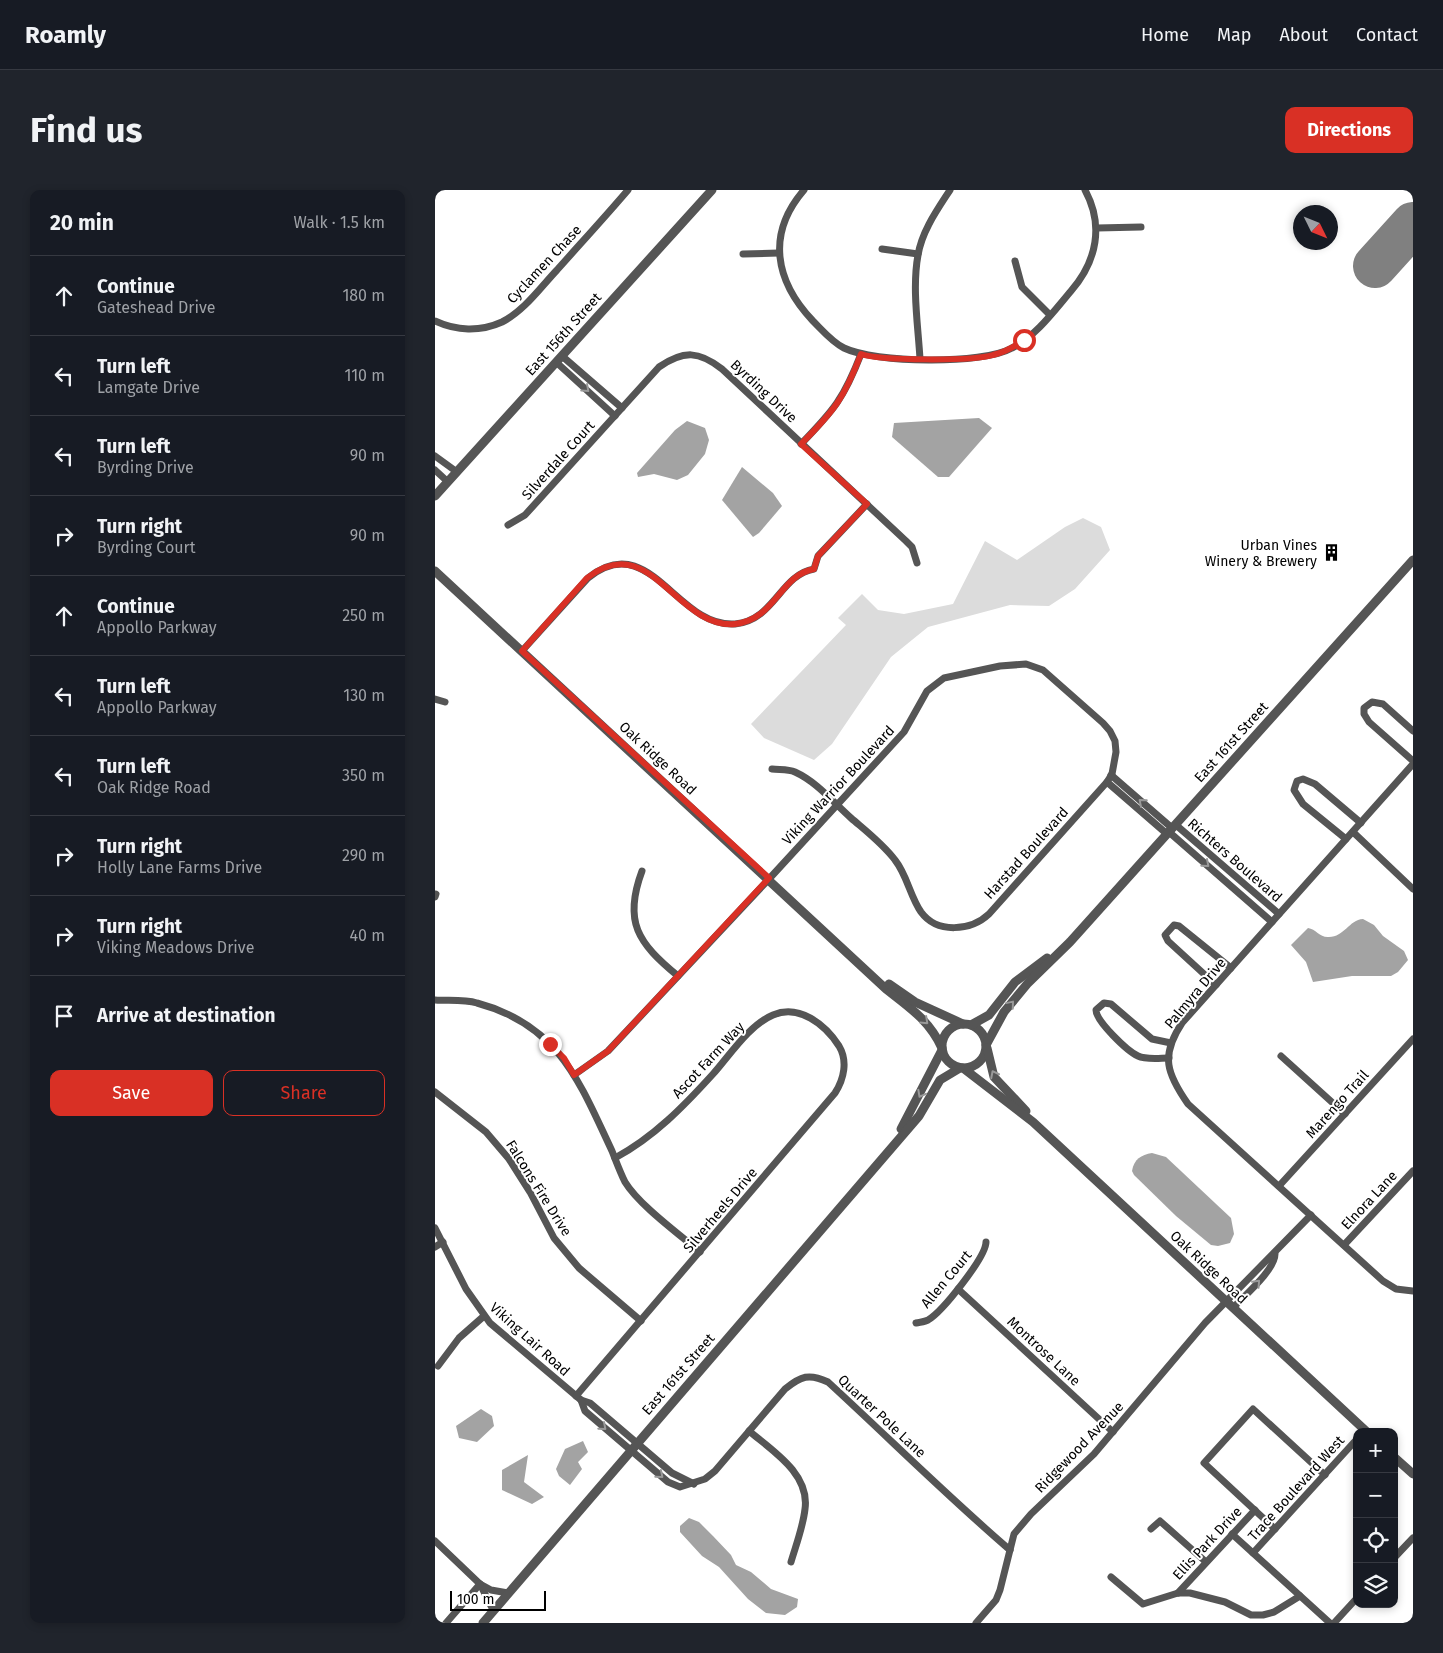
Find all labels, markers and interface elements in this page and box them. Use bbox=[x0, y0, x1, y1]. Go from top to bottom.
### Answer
text: Roamly bbox=[25, 21, 106, 49]
text: Home bbox=[1141, 24, 1189, 46]
text: Map bbox=[1217, 24, 1251, 46]
text: About bbox=[1279, 24, 1328, 46]
text: Contact bbox=[1356, 24, 1418, 46]
button: Directions bbox=[1285, 107, 1413, 153]
text: Find us bbox=[30, 109, 142, 151]
north arrow bbox=[1293, 205, 1338, 250]
text: 20 min bbox=[50, 210, 114, 236]
text: Walk · 1.5 km bbox=[293, 213, 385, 232]
street label: Cyclamen Chase bbox=[504, 221, 585, 307]
text: Continue bbox=[97, 275, 175, 298]
icon: ahead bbox=[50, 282, 78, 310]
text: 180 m bbox=[342, 286, 385, 305]
street label: East 156th Street bbox=[522, 289, 606, 379]
text: Gateshead Drive bbox=[97, 298, 216, 317]
route start bbox=[1013, 329, 1036, 352]
text: Turn left bbox=[97, 355, 171, 378]
street label: Byrding Drive bbox=[727, 356, 800, 426]
icon: left bbox=[50, 362, 78, 390]
text: 110 m bbox=[344, 366, 385, 385]
text: Lamgate Drive bbox=[97, 378, 200, 397]
one-way arrow bbox=[580, 383, 589, 392]
street label: Silverdale Court bbox=[518, 417, 599, 503]
text: Turn left bbox=[97, 435, 171, 458]
icon: left bbox=[50, 442, 78, 470]
text: 90 m bbox=[350, 446, 385, 465]
text: Byrding Drive bbox=[97, 458, 194, 477]
text: Turn right bbox=[97, 515, 182, 538]
icon: right bbox=[50, 522, 78, 550]
text: 90 m bbox=[350, 526, 385, 545]
place label: Urban Vines Winery & Brewery bbox=[1205, 537, 1317, 570]
text: Byrding Court bbox=[97, 538, 196, 557]
building icon: Urban Vines Winery & Brewery bbox=[1321, 543, 1341, 563]
text: Continue bbox=[97, 595, 175, 618]
icon: ahead bbox=[50, 602, 78, 630]
text: 250 m bbox=[342, 606, 385, 625]
text: Appollo Parkway bbox=[97, 618, 217, 637]
text: Turn left bbox=[97, 675, 171, 698]
icon: left bbox=[50, 682, 78, 710]
text: 130 m bbox=[343, 686, 385, 705]
text: Appollo Parkway bbox=[97, 698, 217, 717]
street label: East 161st Street bbox=[1191, 698, 1273, 786]
street label: Oak Ridge Road bbox=[615, 718, 700, 799]
street label: Viking Warrior Boulevard bbox=[779, 722, 898, 849]
text: Turn left bbox=[97, 755, 171, 778]
icon: left bbox=[50, 762, 78, 790]
text: 350 m bbox=[342, 766, 385, 785]
text: Oak Ridge Road bbox=[97, 778, 211, 797]
one-way arrow bbox=[1139, 799, 1148, 807]
street label: Harstad Boulevard bbox=[981, 804, 1072, 903]
street label: Richters Boulevard bbox=[1184, 815, 1285, 906]
text: Turn right bbox=[97, 835, 182, 858]
icon: right bbox=[50, 842, 78, 870]
text: 290 m bbox=[342, 846, 385, 865]
text: Holly Lane Farms Drive bbox=[97, 858, 262, 877]
one-way arrow bbox=[1200, 859, 1209, 868]
text: Turn right bbox=[97, 915, 182, 938]
icon: right bbox=[50, 922, 78, 950]
text: 40 m bbox=[350, 926, 385, 945]
text: Viking Meadows Drive bbox=[97, 938, 254, 957]
street label: Palmyra Drive bbox=[1161, 955, 1230, 1032]
one-way arrow bbox=[1005, 1000, 1014, 1009]
icon: arrive bbox=[50, 1002, 78, 1030]
text: Arrive at destination bbox=[97, 1004, 276, 1027]
one-way arrow bbox=[919, 1015, 928, 1024]
street label: Ascot Farm Way bbox=[669, 1019, 748, 1102]
route end bbox=[539, 1033, 562, 1056]
street label: Marengo Trail bbox=[1302, 1067, 1372, 1142]
button: Save bbox=[50, 1070, 213, 1116]
button: Share bbox=[223, 1070, 385, 1116]
one-way arrow bbox=[990, 1070, 1000, 1079]
one-way arrow bbox=[917, 1089, 927, 1098]
street label: Falcons Fire Drive bbox=[502, 1137, 575, 1239]
street label: Silverheels Drive bbox=[680, 1164, 761, 1256]
street label: Elnora Lane bbox=[1338, 1167, 1401, 1233]
street label: Oak Ridge Road bbox=[1166, 1227, 1251, 1308]
street label: Allen Court bbox=[917, 1246, 976, 1312]
one-way arrow bbox=[1251, 1279, 1260, 1288]
street label: Viking Lair Road bbox=[486, 1299, 573, 1380]
street label: Montrose Lane bbox=[1004, 1313, 1084, 1390]
street label: East 161st Street bbox=[638, 1329, 719, 1419]
street label: Quarter Pole Lane bbox=[834, 1371, 929, 1461]
street label: Ridgewood Avenue bbox=[1031, 1398, 1127, 1497]
one-way arrow bbox=[598, 1421, 607, 1430]
map controls bbox=[1353, 1428, 1398, 1608]
button: + bbox=[1353, 1428, 1398, 1473]
street label: Trace Boulevard West bbox=[1245, 1432, 1349, 1544]
one-way arrow bbox=[654, 1469, 663, 1478]
button: − bbox=[1353, 1473, 1398, 1518]
street label: Ellis Park Drive bbox=[1169, 1503, 1246, 1583]
button: locate bbox=[1353, 1518, 1398, 1563]
button: layers bbox=[1353, 1563, 1398, 1608]
scale bar bbox=[450, 1588, 546, 1611]
text: 100 m bbox=[457, 1591, 494, 1608]

